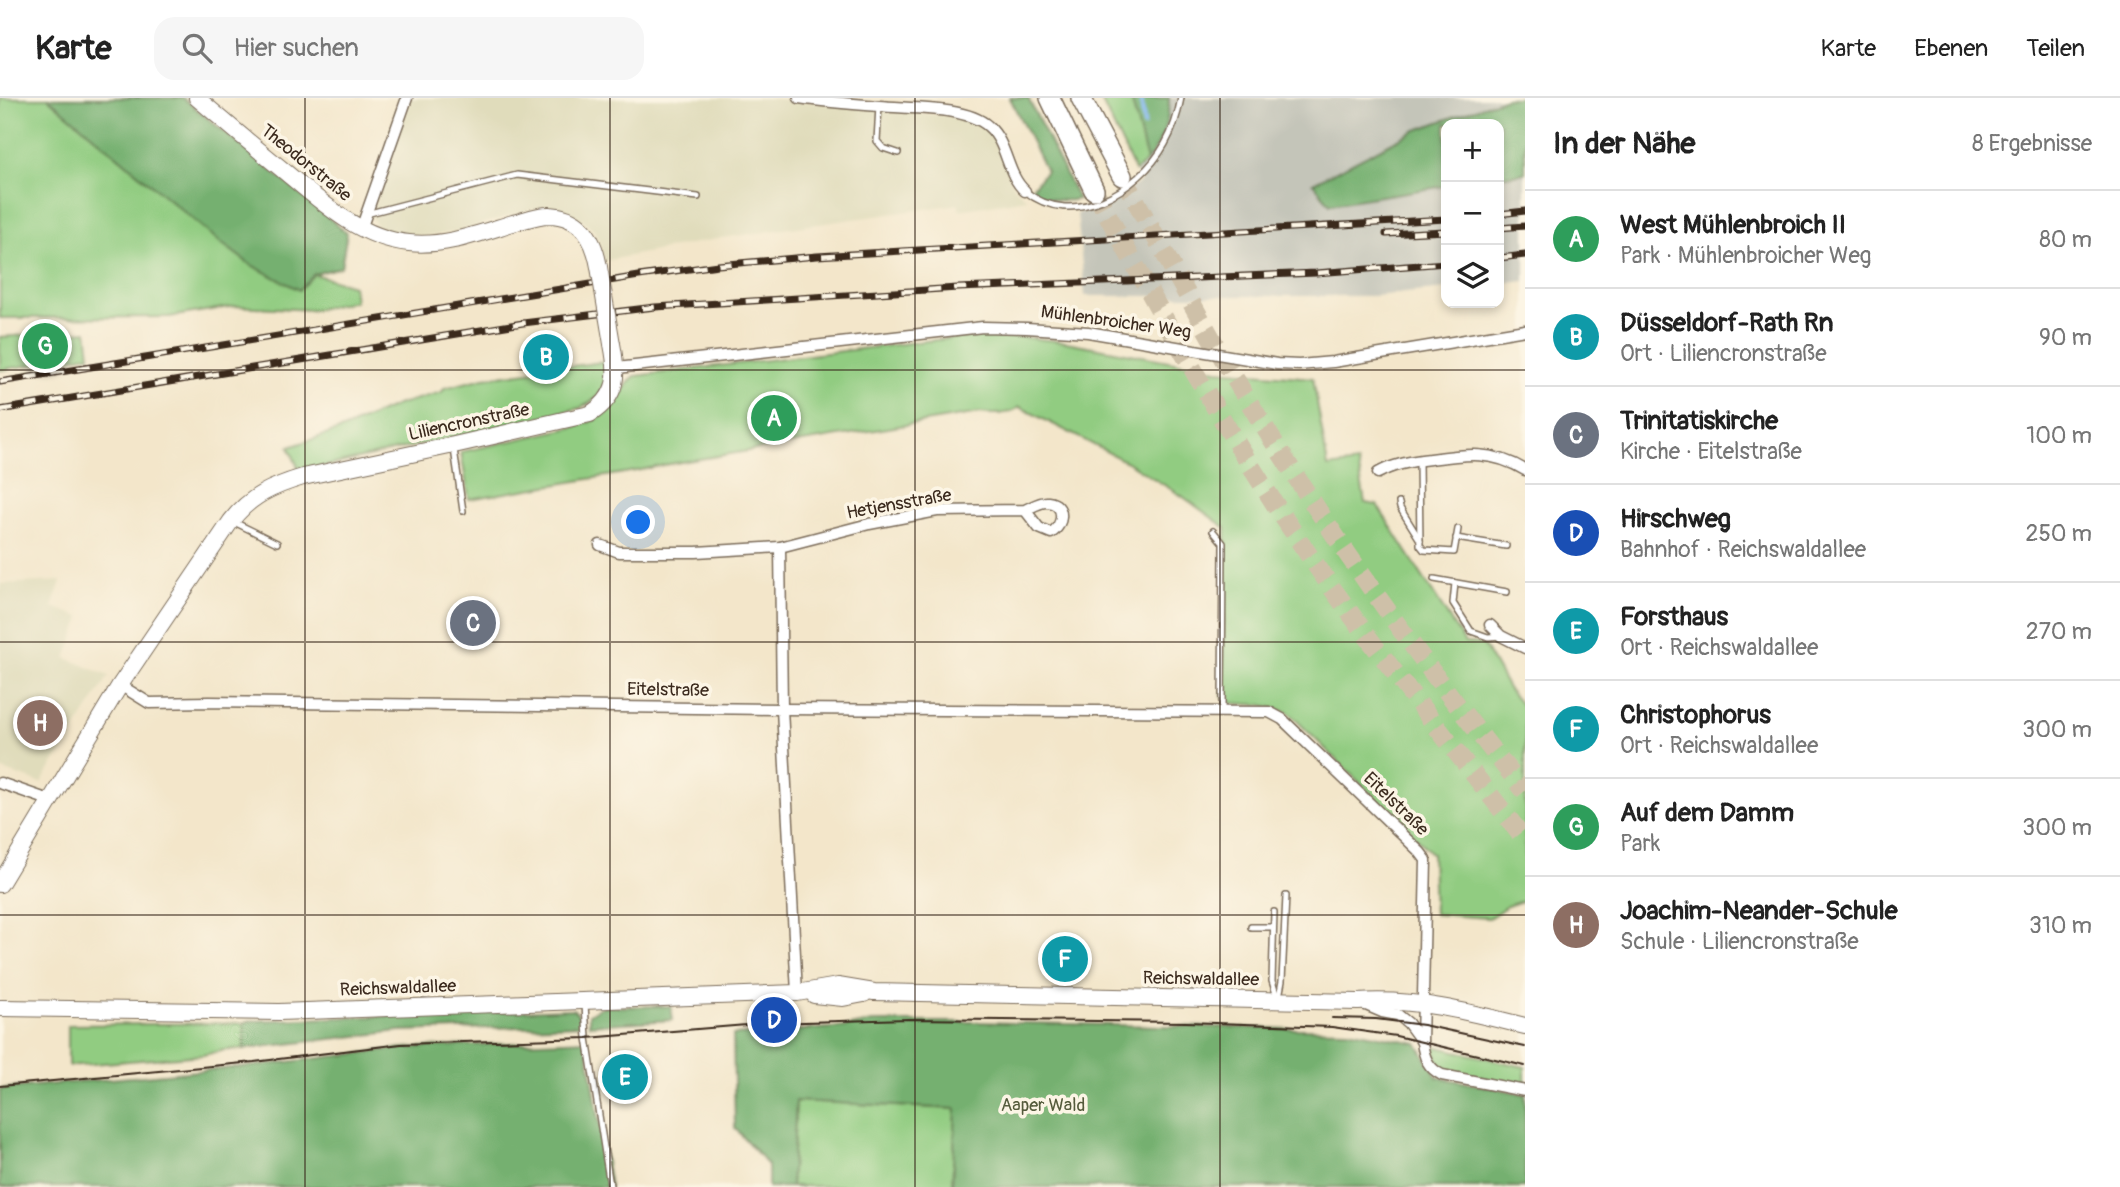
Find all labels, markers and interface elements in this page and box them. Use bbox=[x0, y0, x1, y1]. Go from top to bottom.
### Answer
search box bbox=[154, 17, 644, 80]
text: Karte bbox=[35, 28, 112, 69]
icon: search bbox=[178, 29, 216, 67]
text: Hier suchen bbox=[234, 32, 359, 64]
text: Karte bbox=[1821, 34, 1876, 63]
text: Ebenen bbox=[1914, 34, 1988, 63]
text: Teilen bbox=[2026, 34, 2085, 63]
street label: Theodorstraße bbox=[256, 119, 356, 207]
map controls bbox=[1441, 119, 1504, 308]
button: + bbox=[1441, 119, 1504, 182]
text: In der Nähe bbox=[1553, 125, 1695, 162]
text: 8 Ergebnisse bbox=[1972, 129, 2092, 158]
button: − bbox=[1441, 182, 1504, 245]
text: West Mühlenbroich II bbox=[1620, 209, 1846, 241]
text: A bbox=[1569, 225, 1583, 254]
text: 80 m bbox=[2039, 225, 2092, 254]
text: Park · Mühlenbroicher Weg bbox=[1620, 241, 1871, 270]
button: layers bbox=[1441, 245, 1504, 308]
street label: Mühlenbroicher Weg bbox=[1039, 300, 1193, 344]
text: Düsseldorf-Rath Rn bbox=[1620, 307, 1834, 339]
pin: G bbox=[22, 320, 68, 372]
text: B bbox=[1569, 323, 1583, 352]
text: 90 m bbox=[2039, 323, 2092, 352]
pin: B bbox=[523, 331, 569, 383]
text: Ort · Liliencronstraße bbox=[1620, 339, 1826, 368]
pin: A bbox=[751, 392, 797, 444]
street label: Liliencronstraße bbox=[407, 398, 532, 446]
text: Trinitatiskirche bbox=[1620, 405, 1778, 437]
text: C bbox=[1569, 421, 1583, 450]
text: 100 m bbox=[2026, 421, 2092, 450]
text: Kirche · Eitelstraße bbox=[1620, 437, 1802, 466]
street label: Hetjensstraße bbox=[845, 483, 953, 525]
text: Hirschweg bbox=[1620, 503, 1731, 535]
your location bbox=[621, 505, 655, 539]
text: D bbox=[1569, 519, 1583, 548]
text: 250 m bbox=[2026, 519, 2092, 548]
text: Bahnhof · Reichswaldallee bbox=[1620, 535, 1866, 564]
pin: C bbox=[450, 597, 496, 649]
text: Forsthaus bbox=[1620, 601, 1728, 633]
text: E bbox=[1570, 617, 1582, 646]
text: 270 m bbox=[2026, 617, 2092, 646]
text: Ort · Reichswaldallee bbox=[1620, 633, 1818, 662]
street label: Eitelstraße bbox=[627, 678, 709, 702]
pin: H bbox=[17, 697, 63, 749]
text: Christophorus bbox=[1620, 699, 1771, 731]
text: F bbox=[1569, 715, 1583, 744]
text: 300 m bbox=[2022, 715, 2092, 744]
text: Ort · Reichswaldallee bbox=[1620, 731, 1818, 760]
street label: Eitelstraße bbox=[1359, 767, 1433, 841]
text: Auf dem Damm bbox=[1620, 797, 1794, 829]
text: G bbox=[1568, 813, 1584, 842]
text: 300 m bbox=[2022, 813, 2092, 842]
text: Park bbox=[1620, 829, 1660, 858]
text: Joachim-Neander-Schule bbox=[1620, 895, 1898, 927]
text: H bbox=[1569, 911, 1583, 940]
text: 310 m bbox=[2029, 911, 2092, 940]
text: Schule · Liliencronstraße bbox=[1620, 927, 1859, 956]
pin: F bbox=[1042, 933, 1088, 985]
street label: Reichswaldallee bbox=[1143, 966, 1260, 992]
street label: Reichswaldallee bbox=[339, 974, 457, 1002]
pin: D bbox=[751, 994, 797, 1046]
pin: E bbox=[602, 1051, 648, 1103]
park label: Aaper Wald bbox=[1001, 1094, 1085, 1117]

